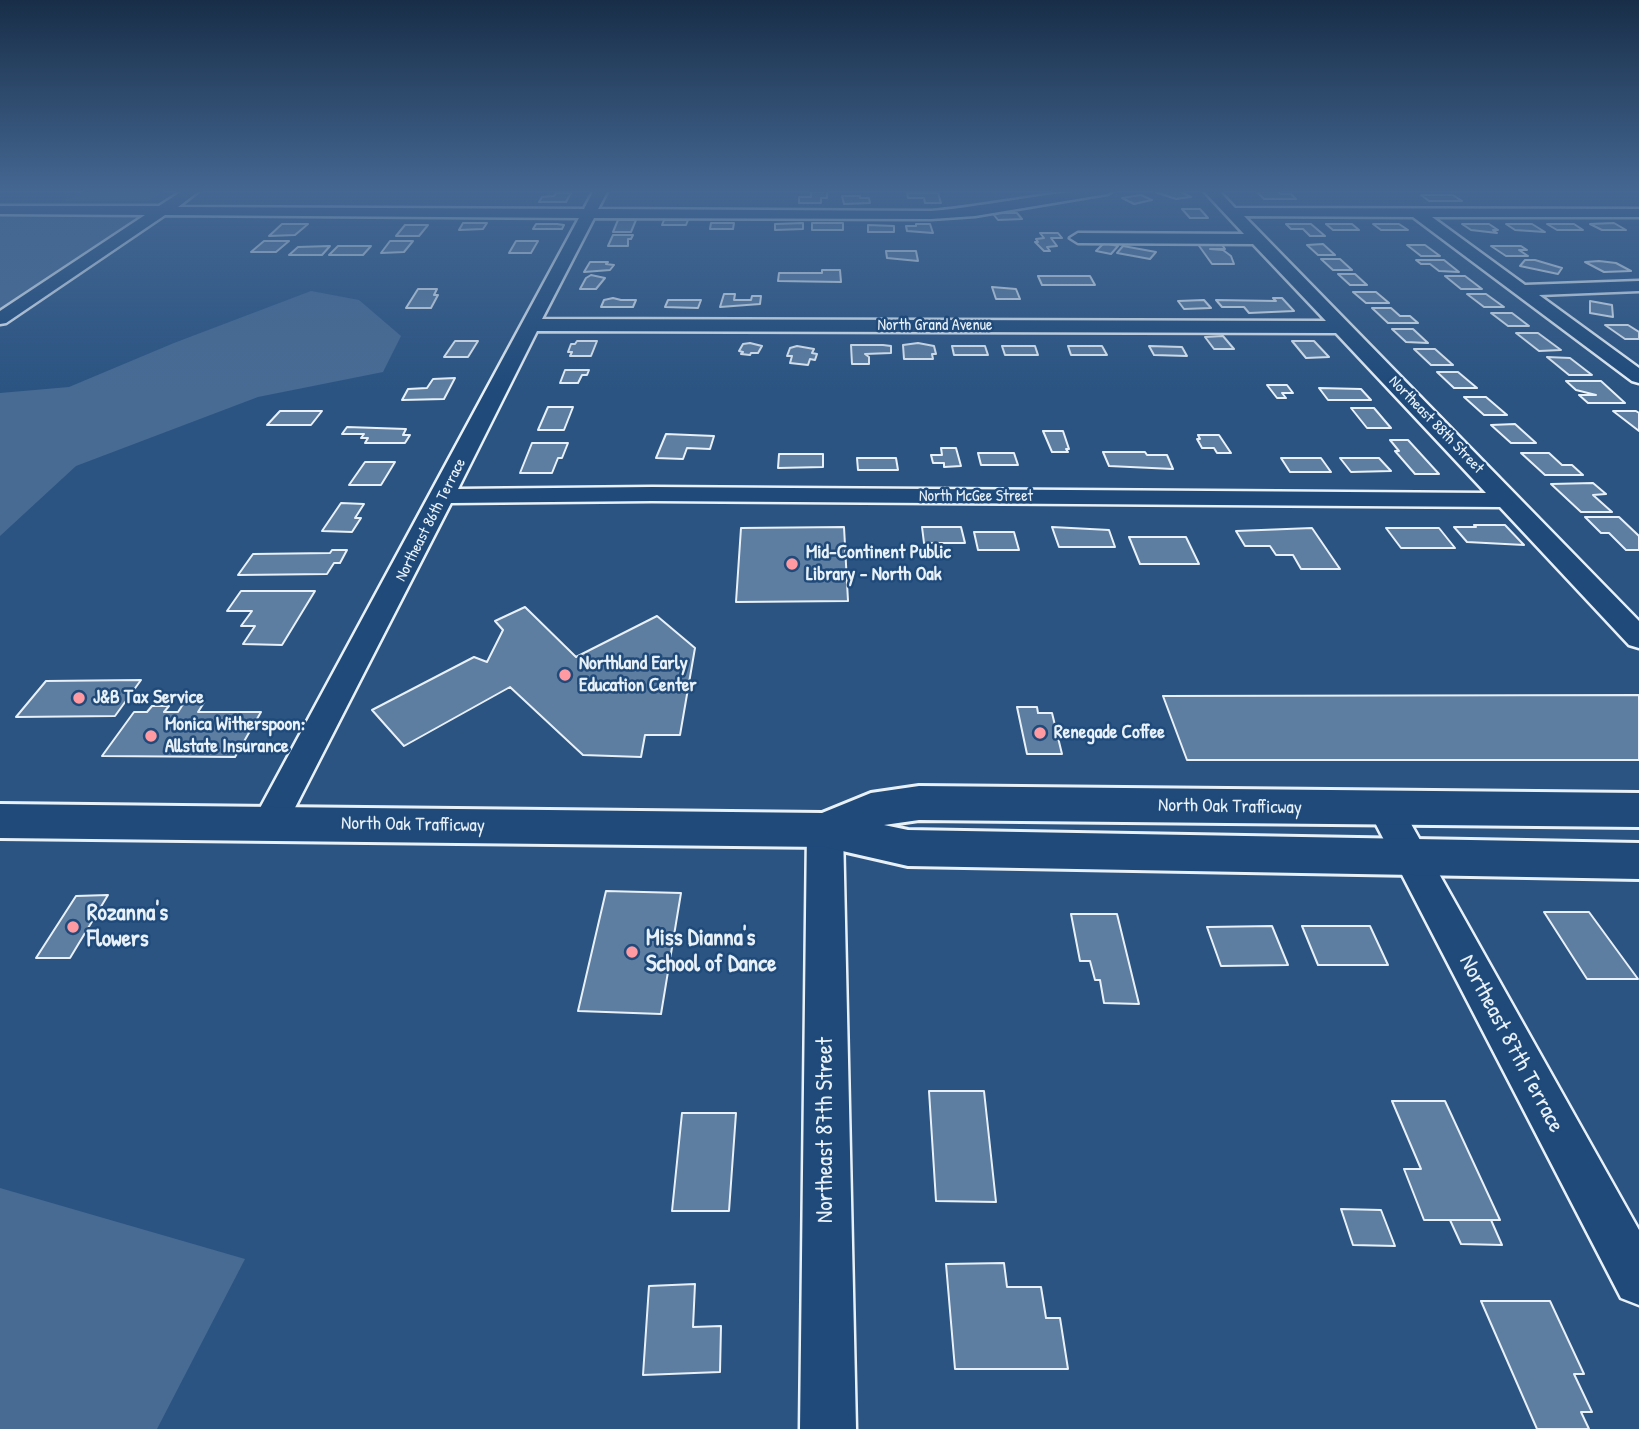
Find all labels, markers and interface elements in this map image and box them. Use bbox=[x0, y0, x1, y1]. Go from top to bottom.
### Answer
street label: North Grand Avenue bbox=[878, 316, 992, 336]
street label: Northeast 88th Street bbox=[1385, 372, 1487, 478]
street label: Northeast 86th Terrace bbox=[392, 455, 470, 585]
street label: North McGee Street bbox=[919, 487, 1033, 507]
place label: Mid-Continent Public Library - North Oak bbox=[806, 542, 951, 586]
marker: Mid-Continent Public Library - North Oak bbox=[784, 556, 800, 572]
place label: Northland Early Education Center bbox=[579, 653, 697, 697]
marker: Northland Early Education Center bbox=[557, 667, 573, 683]
place label: J&B Tax Service bbox=[93, 687, 204, 709]
marker: J&B Tax Service bbox=[71, 690, 87, 706]
place label: Monica Witherspoon: Allstate Insurance bbox=[165, 714, 305, 758]
place label: Renegade Coffee bbox=[1054, 722, 1165, 744]
marker: Renegade Coffee bbox=[1032, 725, 1048, 741]
marker: Monica Witherspoon: Allstate Insurance bbox=[143, 728, 159, 744]
street label: North Oak Trafficway bbox=[1158, 794, 1302, 820]
street label: North Oak Trafficway bbox=[341, 812, 485, 838]
place label: Rozanna's Flowers bbox=[87, 900, 168, 954]
marker: Rozanna's Flowers bbox=[65, 919, 81, 935]
place label: Miss Dianna's School of Dance bbox=[646, 925, 776, 979]
marker: Miss Dianna's School of Dance bbox=[624, 944, 640, 960]
street label: Northeast 87th Terrace bbox=[1453, 951, 1569, 1137]
street label: Northeast 87th Street bbox=[812, 1037, 840, 1223]

